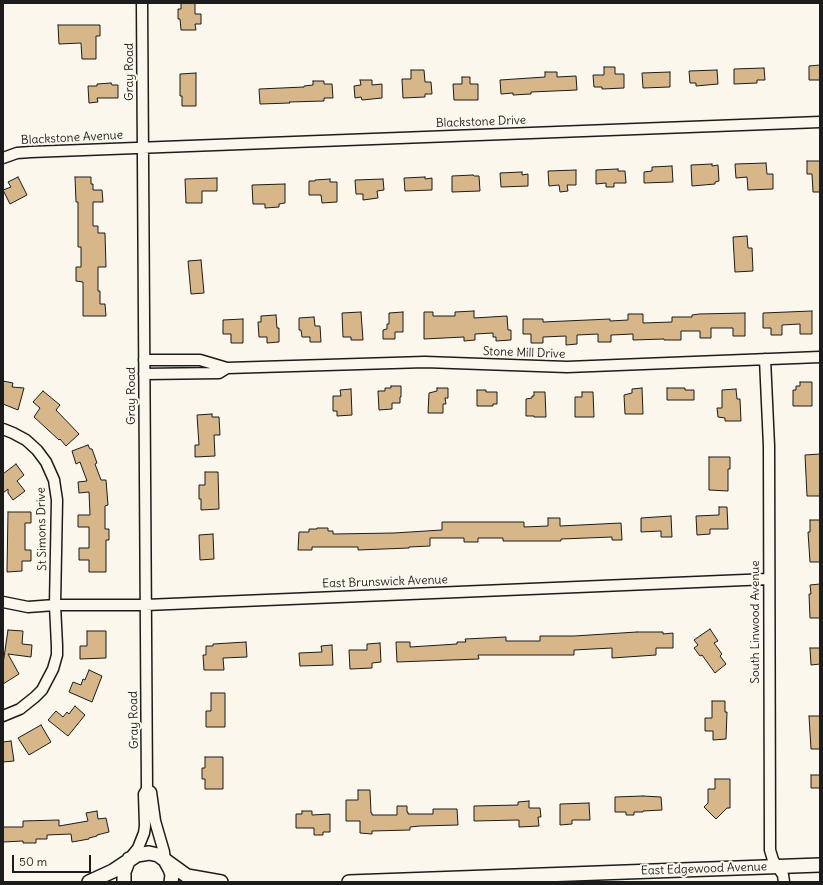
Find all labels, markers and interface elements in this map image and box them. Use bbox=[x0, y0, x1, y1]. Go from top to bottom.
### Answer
street label: Gray Road bbox=[123, 43, 137, 101]
street label: Blackstone Drive bbox=[436, 113, 526, 131]
street label: Blackstone Avenue bbox=[21, 128, 123, 148]
street label: Stone Mill Drive bbox=[483, 344, 565, 362]
street label: Gray Road bbox=[125, 367, 139, 425]
street label: St Simons Drive bbox=[34, 487, 50, 571]
street label: South Linwood Avenue bbox=[749, 560, 763, 684]
street label: East Brunswick Avenue bbox=[322, 573, 448, 591]
street label: Gray Road bbox=[126, 691, 142, 749]
scale bar bbox=[14, 847, 93, 873]
text: 50 m bbox=[19, 854, 47, 869]
street label: East Edgewood Avenue bbox=[641, 860, 767, 878]

